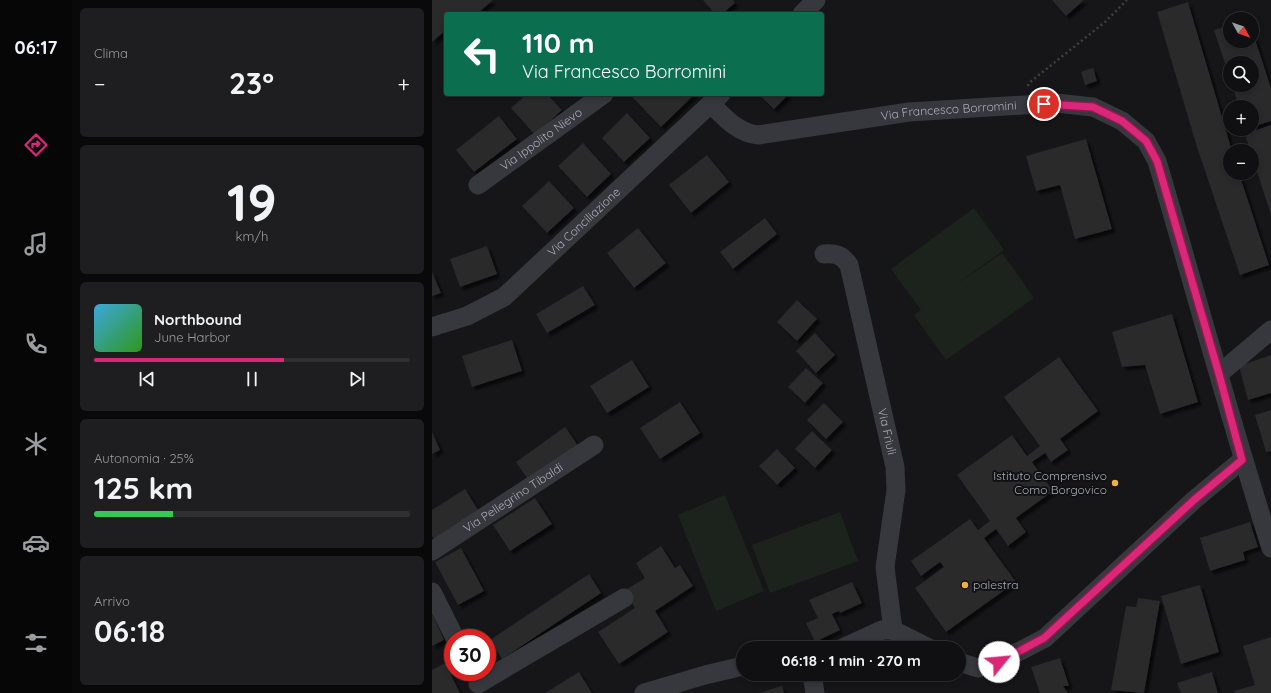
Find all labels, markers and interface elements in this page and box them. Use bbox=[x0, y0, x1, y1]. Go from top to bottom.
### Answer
north arrow bbox=[1223, 12, 1259, 48]
map controls bbox=[1223, 12, 1259, 180]
text: 110 m bbox=[522, 25, 595, 60]
icon: left bbox=[456, 28, 508, 80]
text: 06:17 bbox=[15, 36, 57, 59]
text: Clima bbox=[94, 45, 128, 61]
button: search bbox=[1223, 56, 1259, 92]
text: Via Francesco Borromini bbox=[522, 60, 726, 83]
text: 23° bbox=[229, 64, 274, 102]
text: − bbox=[94, 70, 105, 98]
text: + bbox=[398, 70, 410, 98]
pin bbox=[1027, 87, 1061, 121]
icon: arrive bbox=[1033, 93, 1055, 115]
street label: Via Francesco Borromini bbox=[880, 97, 1017, 123]
button: + bbox=[1223, 100, 1259, 136]
street label: Via Ippolito Nievo bbox=[497, 104, 585, 174]
icon: directions bbox=[22, 131, 50, 159]
button: − bbox=[1223, 144, 1259, 180]
text: 19 bbox=[227, 169, 277, 234]
street label: Via Conciliazione bbox=[544, 184, 623, 259]
text: km/h bbox=[236, 228, 268, 244]
icon: music bbox=[22, 230, 50, 258]
text: Northbound bbox=[154, 310, 242, 329]
text: June Harbor bbox=[154, 329, 230, 345]
icon: phone bbox=[22, 330, 50, 358]
icon: previous bbox=[136, 368, 158, 390]
icon: pause bbox=[241, 368, 263, 390]
icon: next bbox=[346, 368, 368, 390]
street label: Via Friuli bbox=[875, 407, 900, 456]
icon: climate bbox=[22, 430, 50, 458]
text: Autonomia · 25% bbox=[94, 450, 194, 466]
street label: Via Pellegrino Tibaldi bbox=[460, 459, 566, 536]
place label: Istituto Comprensivo Como Borgovico bbox=[993, 468, 1107, 497]
text: 125 km bbox=[94, 469, 193, 507]
marker: Istituto Comprensivo Como Borgovico bbox=[1110, 478, 1120, 488]
icon: car bbox=[22, 529, 50, 557]
place label: palestra bbox=[973, 577, 1018, 592]
marker: palestra bbox=[960, 580, 970, 590]
text: Arrivo bbox=[94, 593, 130, 609]
text: 06:18 bbox=[94, 612, 165, 650]
icon: filters bbox=[22, 629, 50, 657]
speed limit sign: 30 bbox=[444, 629, 496, 681]
position arrow bbox=[978, 641, 1020, 683]
text: 06:18 · 1 min · 270 m bbox=[781, 651, 921, 670]

